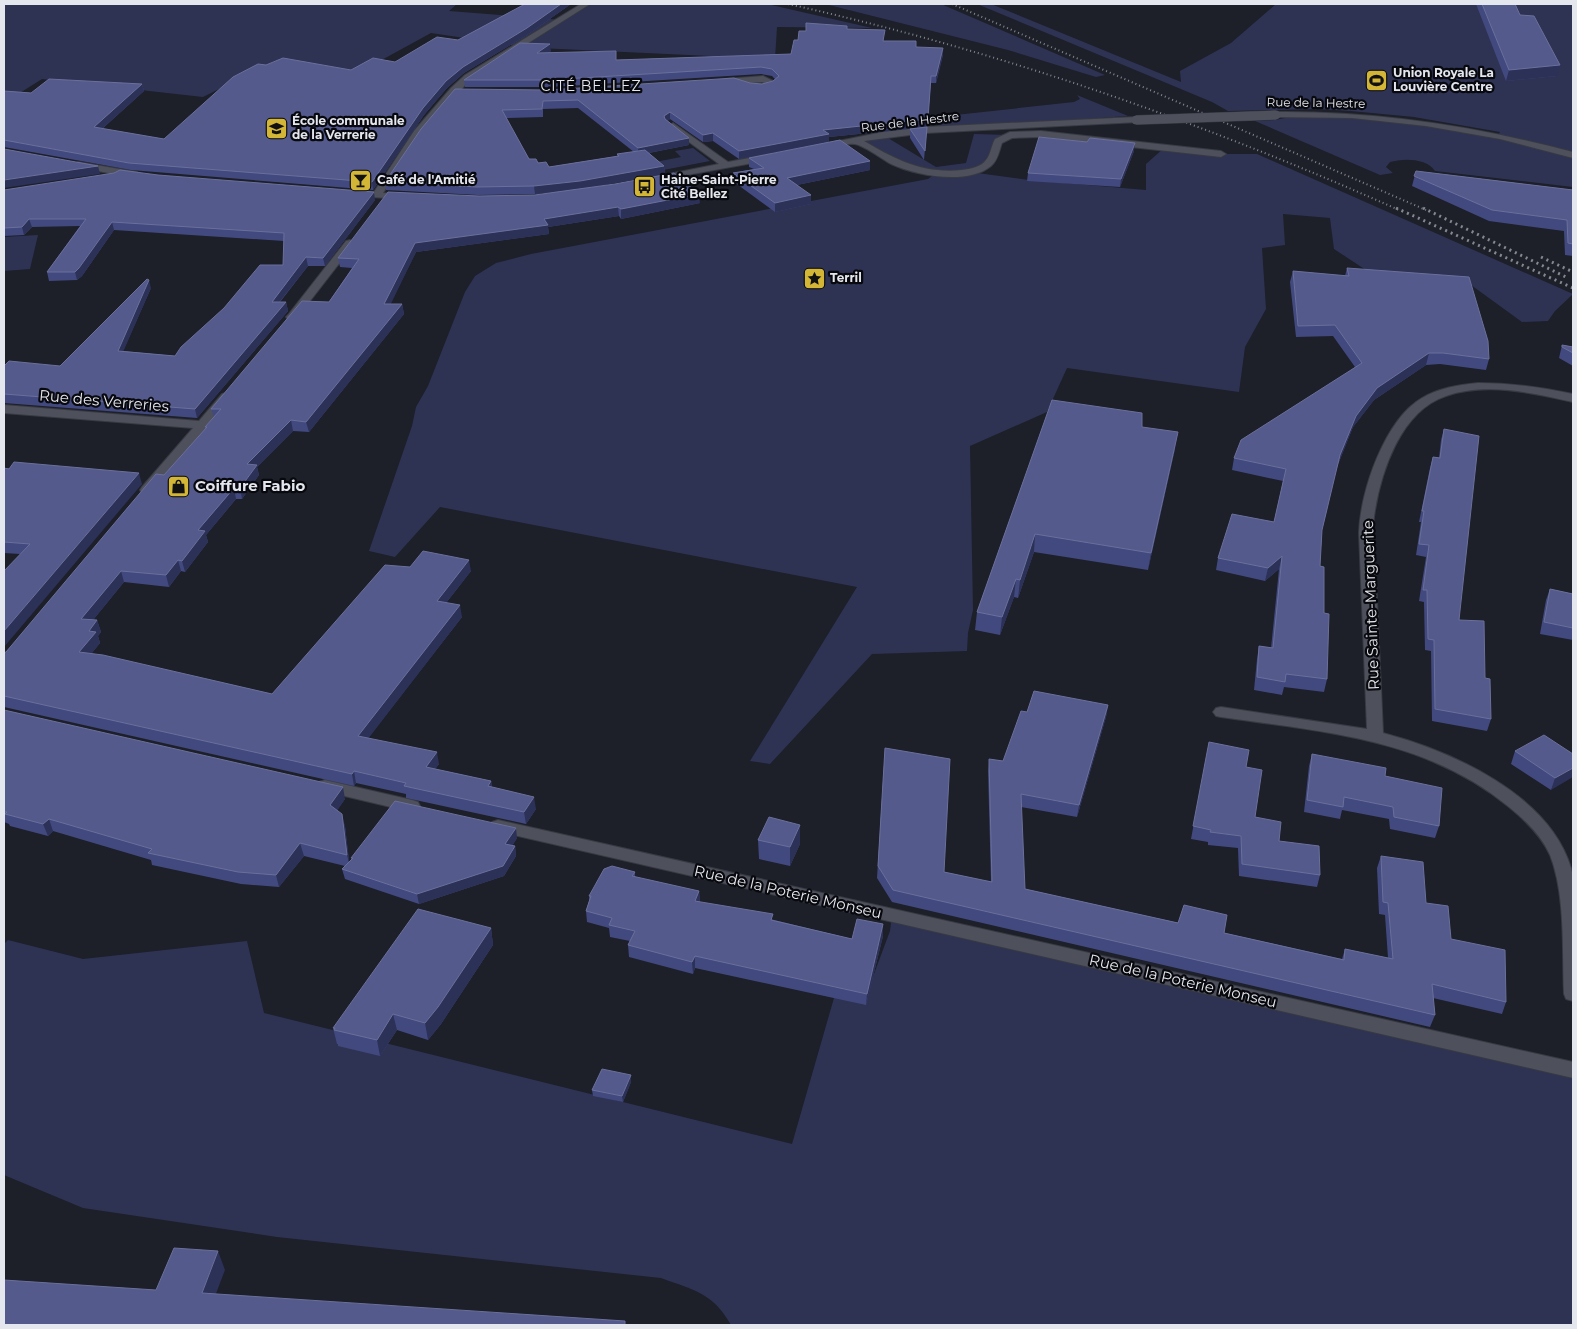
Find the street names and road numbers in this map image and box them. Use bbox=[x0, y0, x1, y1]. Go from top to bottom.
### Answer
street label: Rue de la Hestre bbox=[1267, 94, 1366, 111]
street label: Rue de la Hestre bbox=[860, 108, 960, 135]
street label: Rue des Verreries bbox=[38, 385, 170, 416]
street label: Rue Sainte-Marguerite bbox=[1358, 520, 1383, 690]
street label: Rue de la Poterie Monseu bbox=[692, 861, 884, 922]
street label: Rue de la Poterie Monseu bbox=[1087, 950, 1279, 1011]

